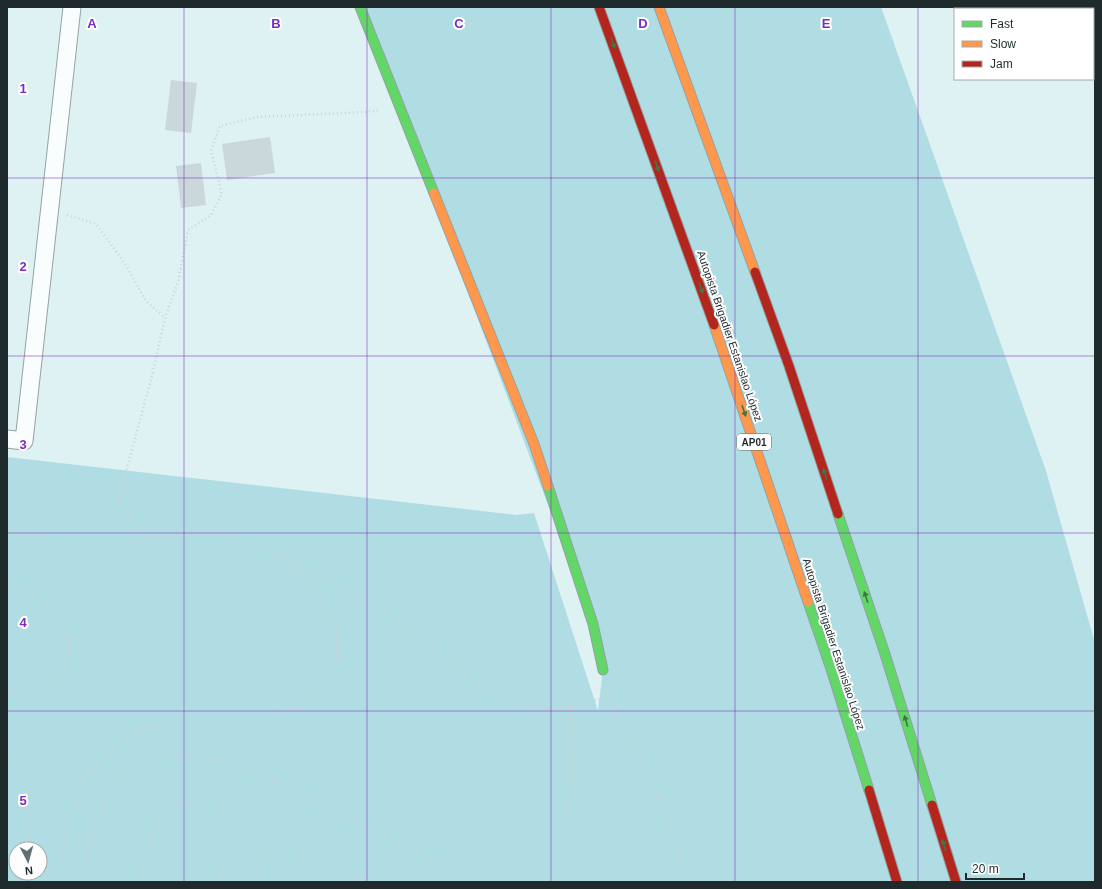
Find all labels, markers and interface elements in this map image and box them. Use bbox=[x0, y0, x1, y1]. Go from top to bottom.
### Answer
legend bbox=[954, 8, 1094, 80]
text: A bbox=[87, 16, 97, 31]
text: B bbox=[271, 16, 281, 31]
text: C bbox=[454, 16, 464, 31]
text: D bbox=[638, 16, 648, 31]
text: E bbox=[822, 16, 831, 31]
text: Fast bbox=[990, 17, 1014, 31]
text: Slow bbox=[990, 37, 1016, 51]
one-way arrow bbox=[610, 38, 616, 50]
text: Jam bbox=[990, 57, 1013, 71]
text: 1 bbox=[19, 81, 27, 96]
one-way arrow bbox=[654, 160, 660, 172]
street label: Autopista Brigadier Estanislao López bbox=[695, 249, 765, 423]
text: 2 bbox=[19, 259, 27, 274]
one-way arrow bbox=[698, 283, 704, 295]
one-way arrow bbox=[741, 405, 747, 417]
road number: AP01 bbox=[737, 434, 771, 450]
text: 3 bbox=[19, 437, 27, 452]
one-way arrow bbox=[822, 467, 828, 479]
street label: Autopista Brigadier Estanislao López bbox=[801, 557, 867, 731]
one-way arrow bbox=[863, 591, 869, 603]
text: 4 bbox=[19, 615, 27, 630]
one-way arrow bbox=[903, 714, 909, 726]
text: 5 bbox=[19, 793, 27, 808]
one-way arrow bbox=[941, 838, 947, 850]
north arrow bbox=[8, 841, 48, 881]
scale bar bbox=[966, 855, 1024, 881]
text: 20 m bbox=[972, 862, 999, 876]
text: N bbox=[24, 865, 34, 877]

